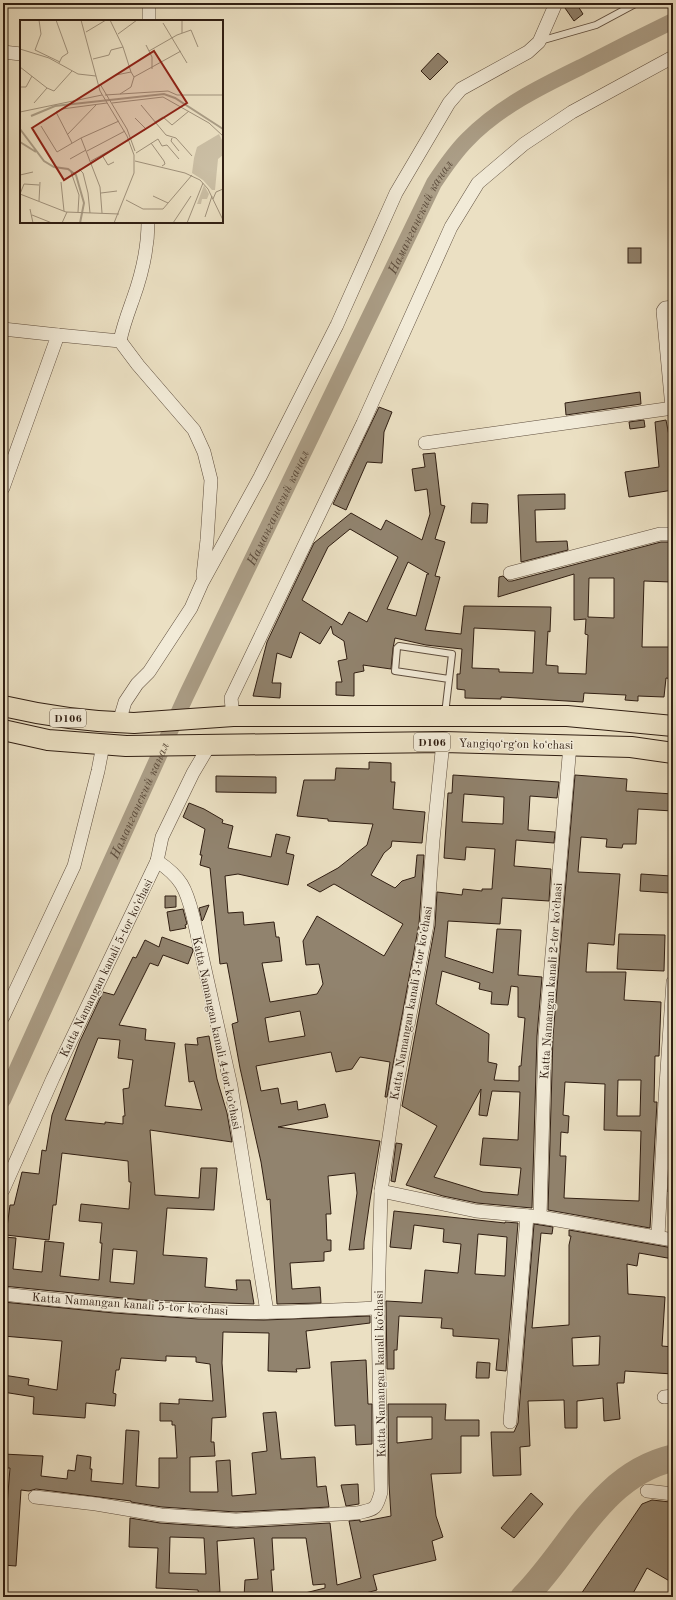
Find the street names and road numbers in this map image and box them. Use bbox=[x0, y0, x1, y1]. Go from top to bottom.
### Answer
road number: D106 bbox=[50, 709, 86, 727]
road number: D106 bbox=[414, 733, 450, 751]
street label: Yangiqoʻrgʻon koʻchasi bbox=[458, 737, 573, 752]
street label: Katta Namangan kanali 5-tor koʻchasi bbox=[57, 877, 155, 1060]
street label: Katta Namangan kanali 2-tor koʻchasi bbox=[538, 882, 565, 1080]
street label: Katta Namangan kanali 3-tor koʻchasi bbox=[388, 905, 435, 1101]
street label: Katta Namangan kanali 4-tor koʻchasi bbox=[190, 935, 243, 1131]
street label: Katta Namangan kanali koʻchasi bbox=[373, 1290, 388, 1458]
street label: Katta Namangan kanali 5-tor koʻchasi bbox=[31, 1291, 229, 1318]

